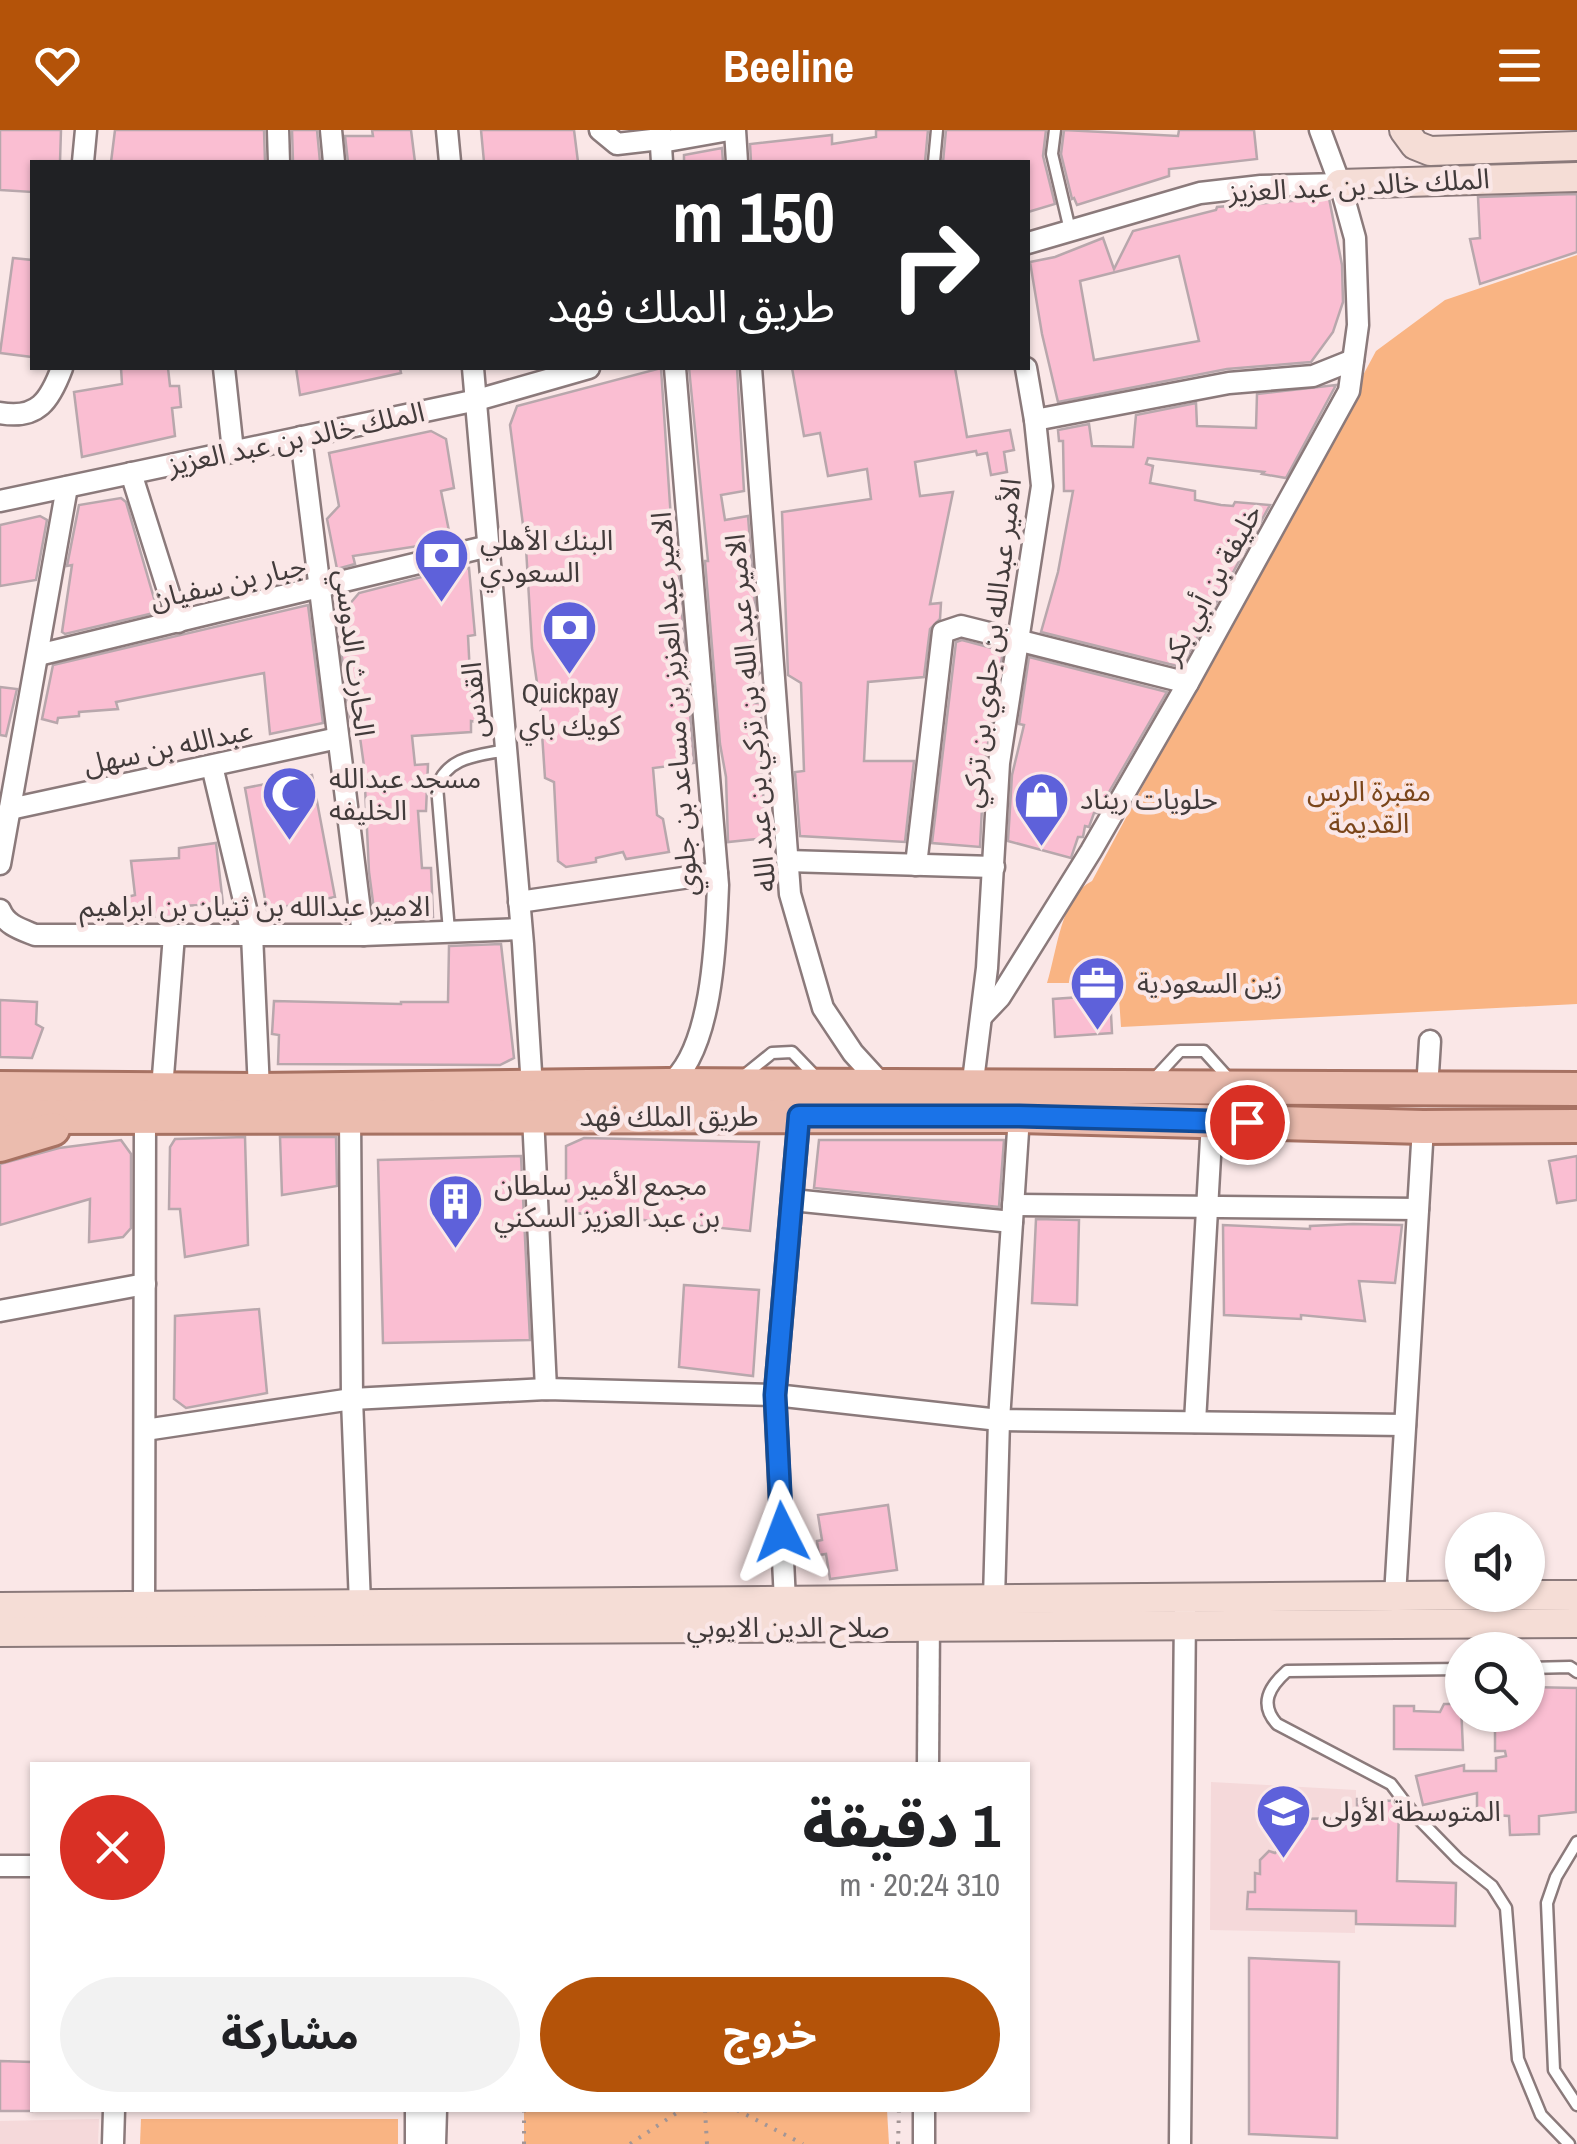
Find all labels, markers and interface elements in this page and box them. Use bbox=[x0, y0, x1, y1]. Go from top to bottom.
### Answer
text: Beeline bbox=[723, 35, 854, 96]
icon: heart bbox=[30, 38, 85, 93]
icon: menu bbox=[1492, 38, 1547, 93]
street label: الملك خالد بن عبد العزيز bbox=[1226, 159, 1491, 211]
text: 150 m bbox=[672, 170, 835, 264]
icon: right bbox=[870, 200, 1000, 330]
text: طريق الملك فهد bbox=[547, 275, 835, 336]
street label: الملك خالد بن عبد العزيز bbox=[163, 392, 428, 484]
street label: الأمير عبدالله بن جلوي بن تركي bbox=[952, 476, 1033, 810]
street label: خليفة بن أبي بكر bbox=[1151, 497, 1273, 673]
street label: الامير عبد العزيز بن مساعد بن جلوي bbox=[642, 510, 709, 898]
place label: البنك الأهلي السعودي bbox=[480, 521, 613, 593]
bank icon: البنك الأهلي السعودي bbox=[411, 526, 471, 605]
street label: الامير عبد الله بن تركي بن عبد الله bbox=[715, 532, 787, 894]
street label: جبار بن سفيان bbox=[146, 546, 310, 618]
street label: الحارث الدوسي bbox=[323, 567, 384, 739]
bank icon: Quickpay كويك باي bbox=[540, 597, 600, 676]
street label: القدس bbox=[452, 660, 496, 740]
place label: Quickpay كويك باي bbox=[519, 674, 622, 746]
street label: عبدالله بن سهل bbox=[80, 711, 256, 783]
place label: مسجد عبدالله الخليفه bbox=[329, 759, 481, 829]
mosque icon: مسجد عبدالله الخليفه bbox=[260, 764, 320, 843]
shop icon: حلويات ريناد bbox=[1011, 769, 1071, 848]
park label: مقبرة الرس القديمة bbox=[1307, 772, 1431, 842]
place label: حلويات ريناد bbox=[1080, 780, 1218, 818]
street label: الامير عبدالله بن ثنيان بن ابراهيم bbox=[80, 887, 430, 928]
office icon: زين السعودية bbox=[1068, 953, 1128, 1032]
place label: زين السعودية bbox=[1137, 964, 1283, 1002]
pin bbox=[1205, 1080, 1290, 1165]
icon: arrive bbox=[1220, 1095, 1275, 1150]
street label: طريق الملك فهد bbox=[580, 1097, 758, 1135]
place label: مجمع الأمير سلطان بن عبد العزيز السكني bbox=[494, 1166, 720, 1238]
building icon: مجمع الأمير سلطان بن عبد العزيز السكني bbox=[425, 1171, 485, 1250]
position arrow bbox=[730, 1480, 834, 1584]
map controls bbox=[1445, 1512, 1545, 1732]
button: sound bbox=[1445, 1512, 1545, 1612]
street label: صلاح الدين الايوبي bbox=[686, 1608, 890, 1648]
button: search bbox=[1445, 1632, 1545, 1732]
school or university icon: المتوسطة الأولى bbox=[1253, 1781, 1313, 1860]
text: 1 دقيقة bbox=[802, 1785, 1000, 1866]
place label: المتوسطة الأولى bbox=[1322, 1792, 1501, 1830]
button: close bbox=[60, 1795, 165, 1900]
text: 310 m · 20:24 bbox=[840, 1863, 1000, 1906]
button: مشاركة bbox=[60, 1977, 520, 2092]
button: خروج bbox=[540, 1977, 1000, 2092]

